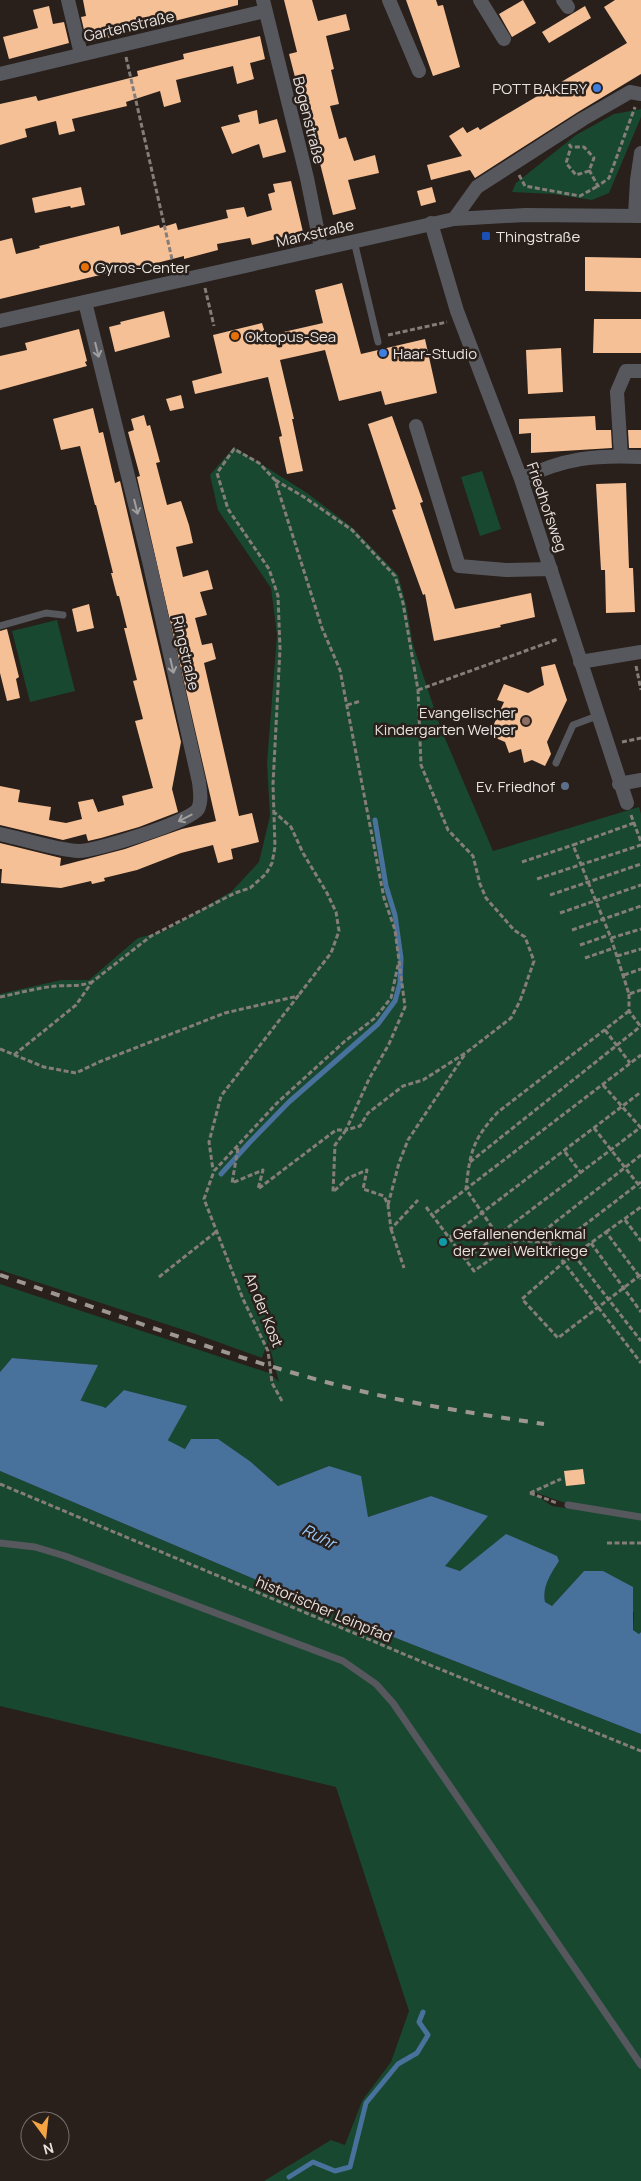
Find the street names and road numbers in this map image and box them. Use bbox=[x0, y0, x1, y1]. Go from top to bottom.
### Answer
street label: Gartenstraße bbox=[82, 5, 177, 47]
street label: Bogenstraße bbox=[288, 74, 330, 166]
street label: Marxstraße bbox=[274, 214, 356, 252]
street label: Friedhofsweg bbox=[522, 459, 572, 555]
street label: Ringstraße bbox=[167, 614, 205, 693]
street label: An der Kost bbox=[240, 1270, 288, 1350]
street label: historischer Leinpfad bbox=[253, 1571, 395, 1647]

